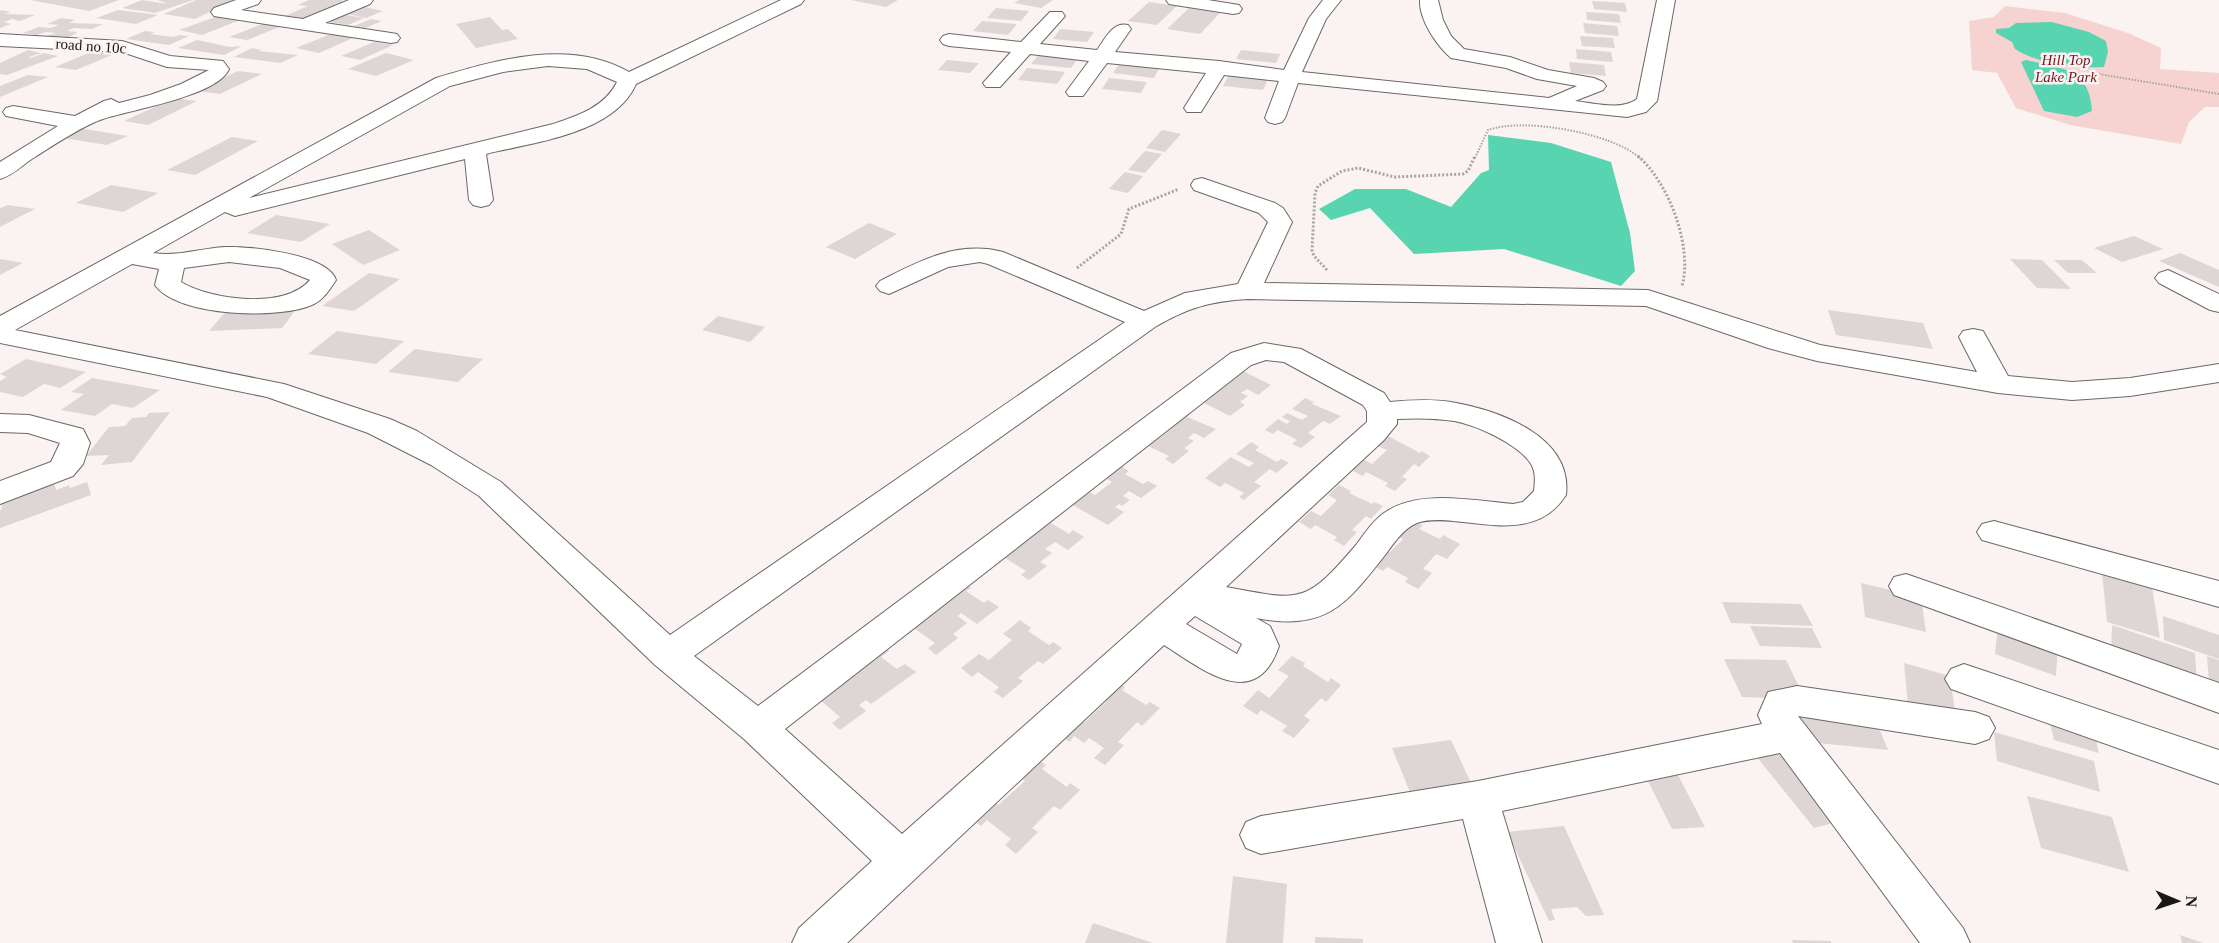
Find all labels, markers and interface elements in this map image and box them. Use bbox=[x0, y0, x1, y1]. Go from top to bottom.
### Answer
street label: road no 10c bbox=[55, 36, 127, 56]
park label: Hill Top Lake Park bbox=[2034, 52, 2097, 85]
north arrow bbox=[2147, 871, 2207, 931]
text: N bbox=[2183, 895, 2200, 908]

